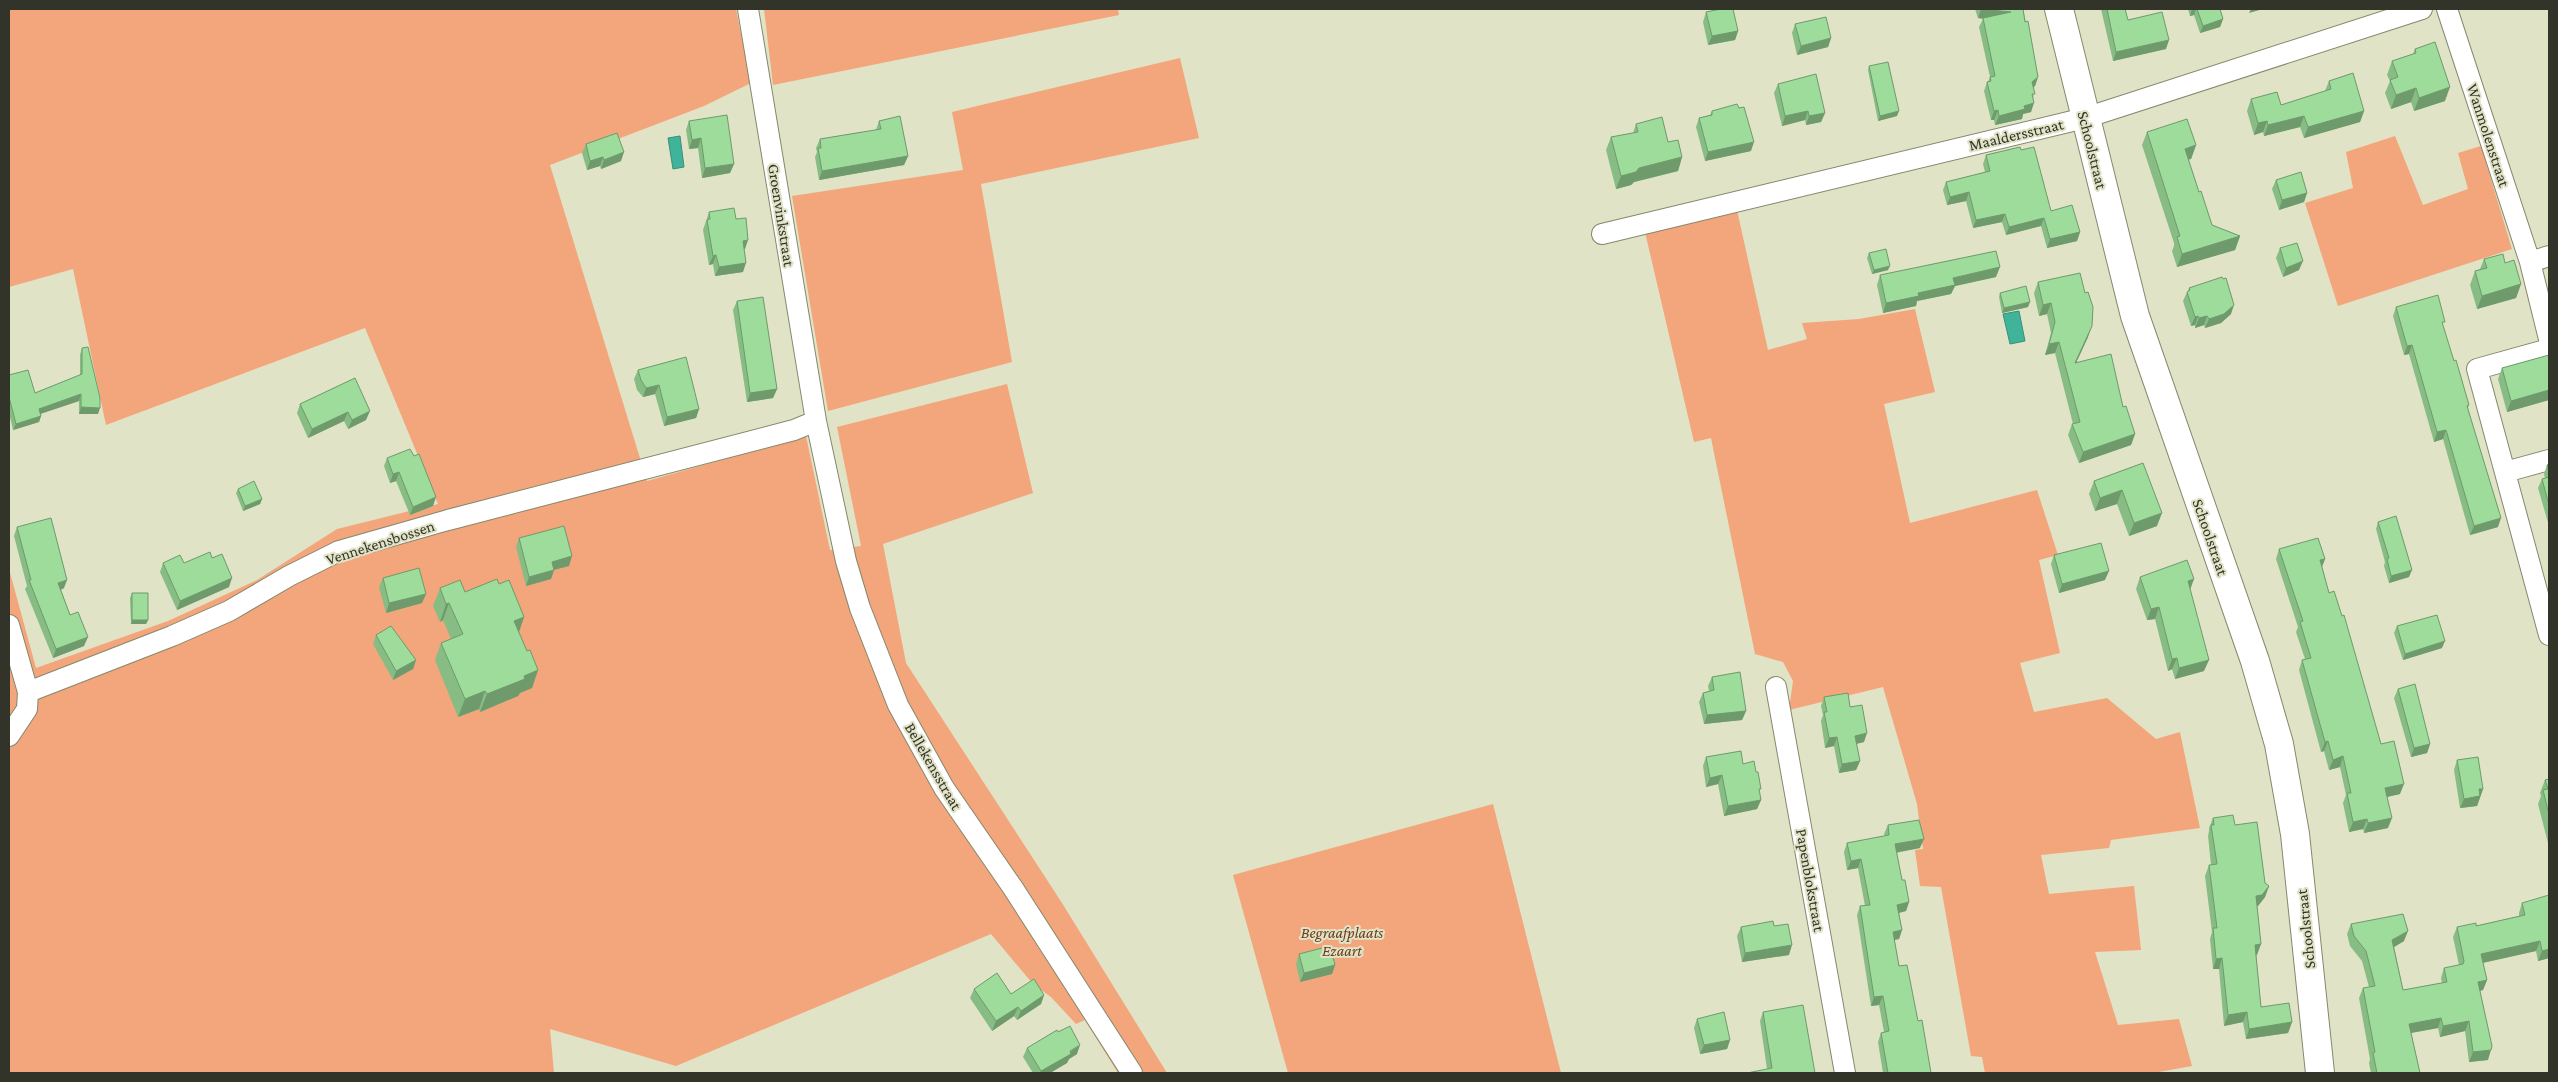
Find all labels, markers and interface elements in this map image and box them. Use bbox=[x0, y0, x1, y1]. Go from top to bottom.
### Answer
street label: Wanmolenstraat bbox=[2464, 81, 2513, 190]
street label: Schoolstraat bbox=[2075, 109, 2111, 192]
street label: Maaldersstraat bbox=[1967, 115, 2066, 154]
street label: Groenvinkstraat bbox=[765, 162, 798, 268]
street label: Schoolstraat bbox=[2190, 497, 2232, 578]
street label: Vennekensbossen bbox=[324, 517, 437, 568]
street label: Bellekensstraat bbox=[902, 720, 966, 813]
street label: Papenblokstraat bbox=[1792, 827, 1828, 934]
street label: Schoolstraat bbox=[2293, 888, 2318, 970]
park label: Begraafplaats Ezaart bbox=[1301, 924, 1383, 959]

